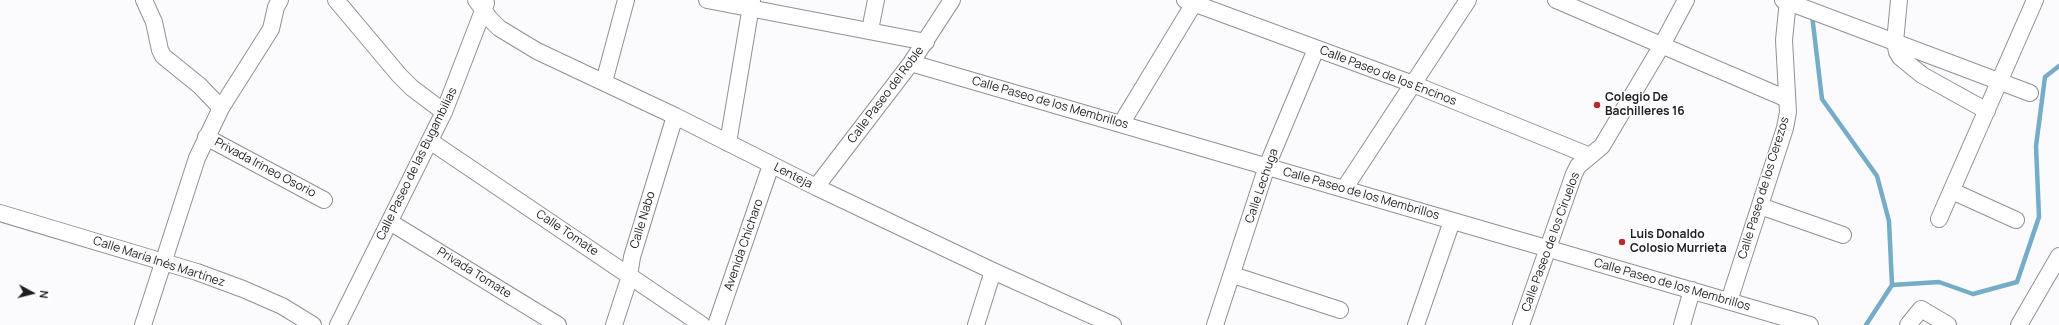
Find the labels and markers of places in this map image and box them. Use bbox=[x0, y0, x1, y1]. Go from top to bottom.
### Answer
place label: Colegio De Bachilleres 16 bbox=[1605, 91, 1685, 119]
marker: Colegio De Bachilleres 16 bbox=[1592, 100, 1602, 110]
place label: Luis Donaldo Colosio Murrieta bbox=[1630, 228, 1727, 256]
marker: Luis Donaldo Colosio Murrieta bbox=[1617, 237, 1627, 247]

